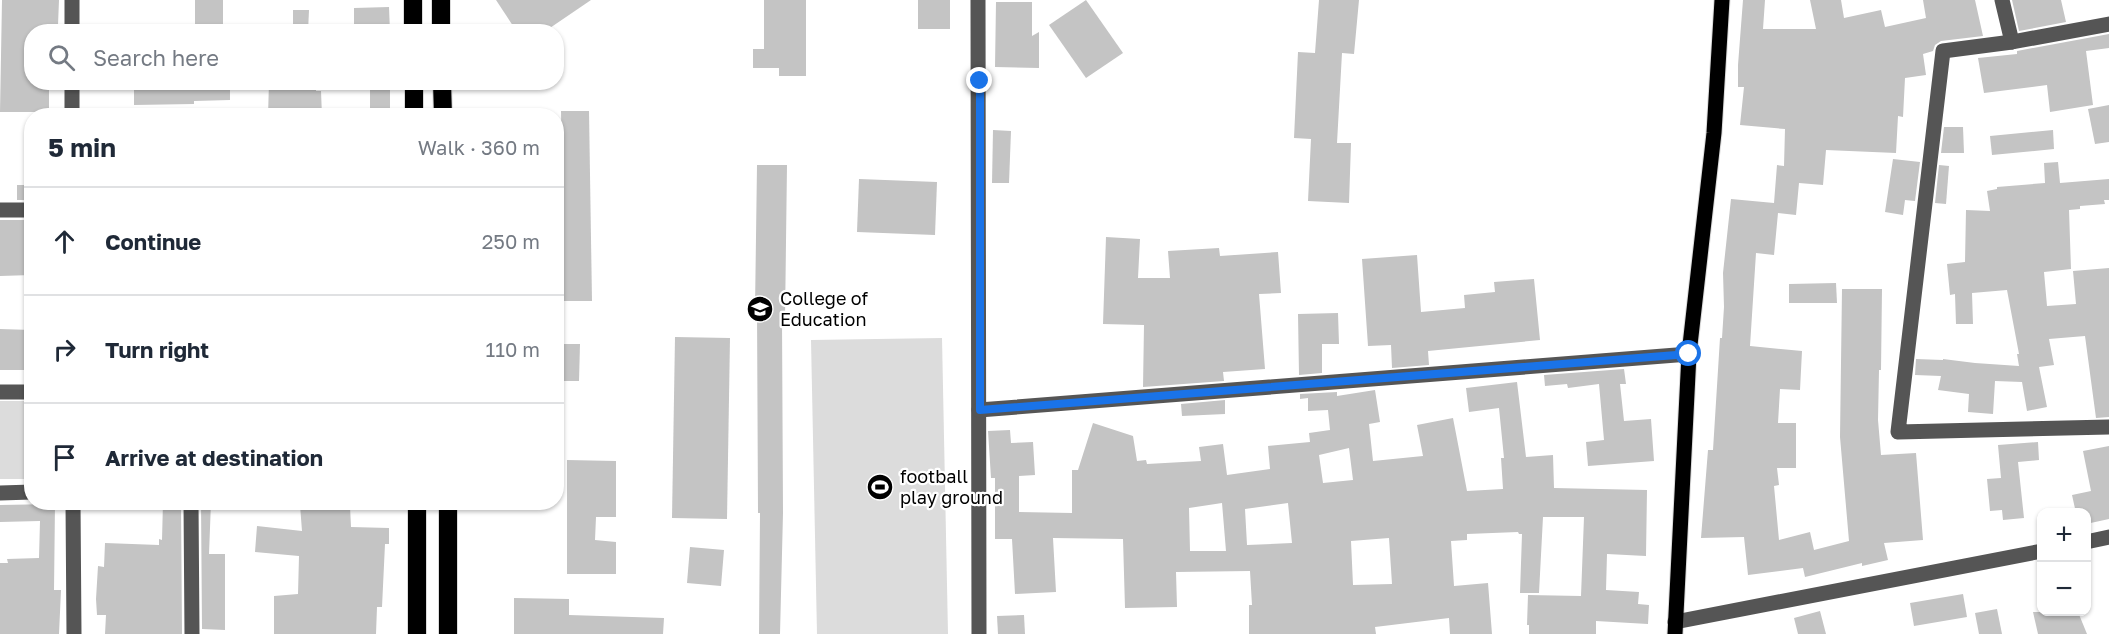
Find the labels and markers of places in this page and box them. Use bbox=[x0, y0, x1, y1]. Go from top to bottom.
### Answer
place label: College of Education bbox=[780, 287, 868, 330]
school or university icon: College of Education bbox=[745, 294, 775, 324]
place label: football play ground bbox=[900, 465, 1003, 508]
sports icon: football play ground bbox=[865, 472, 895, 502]

